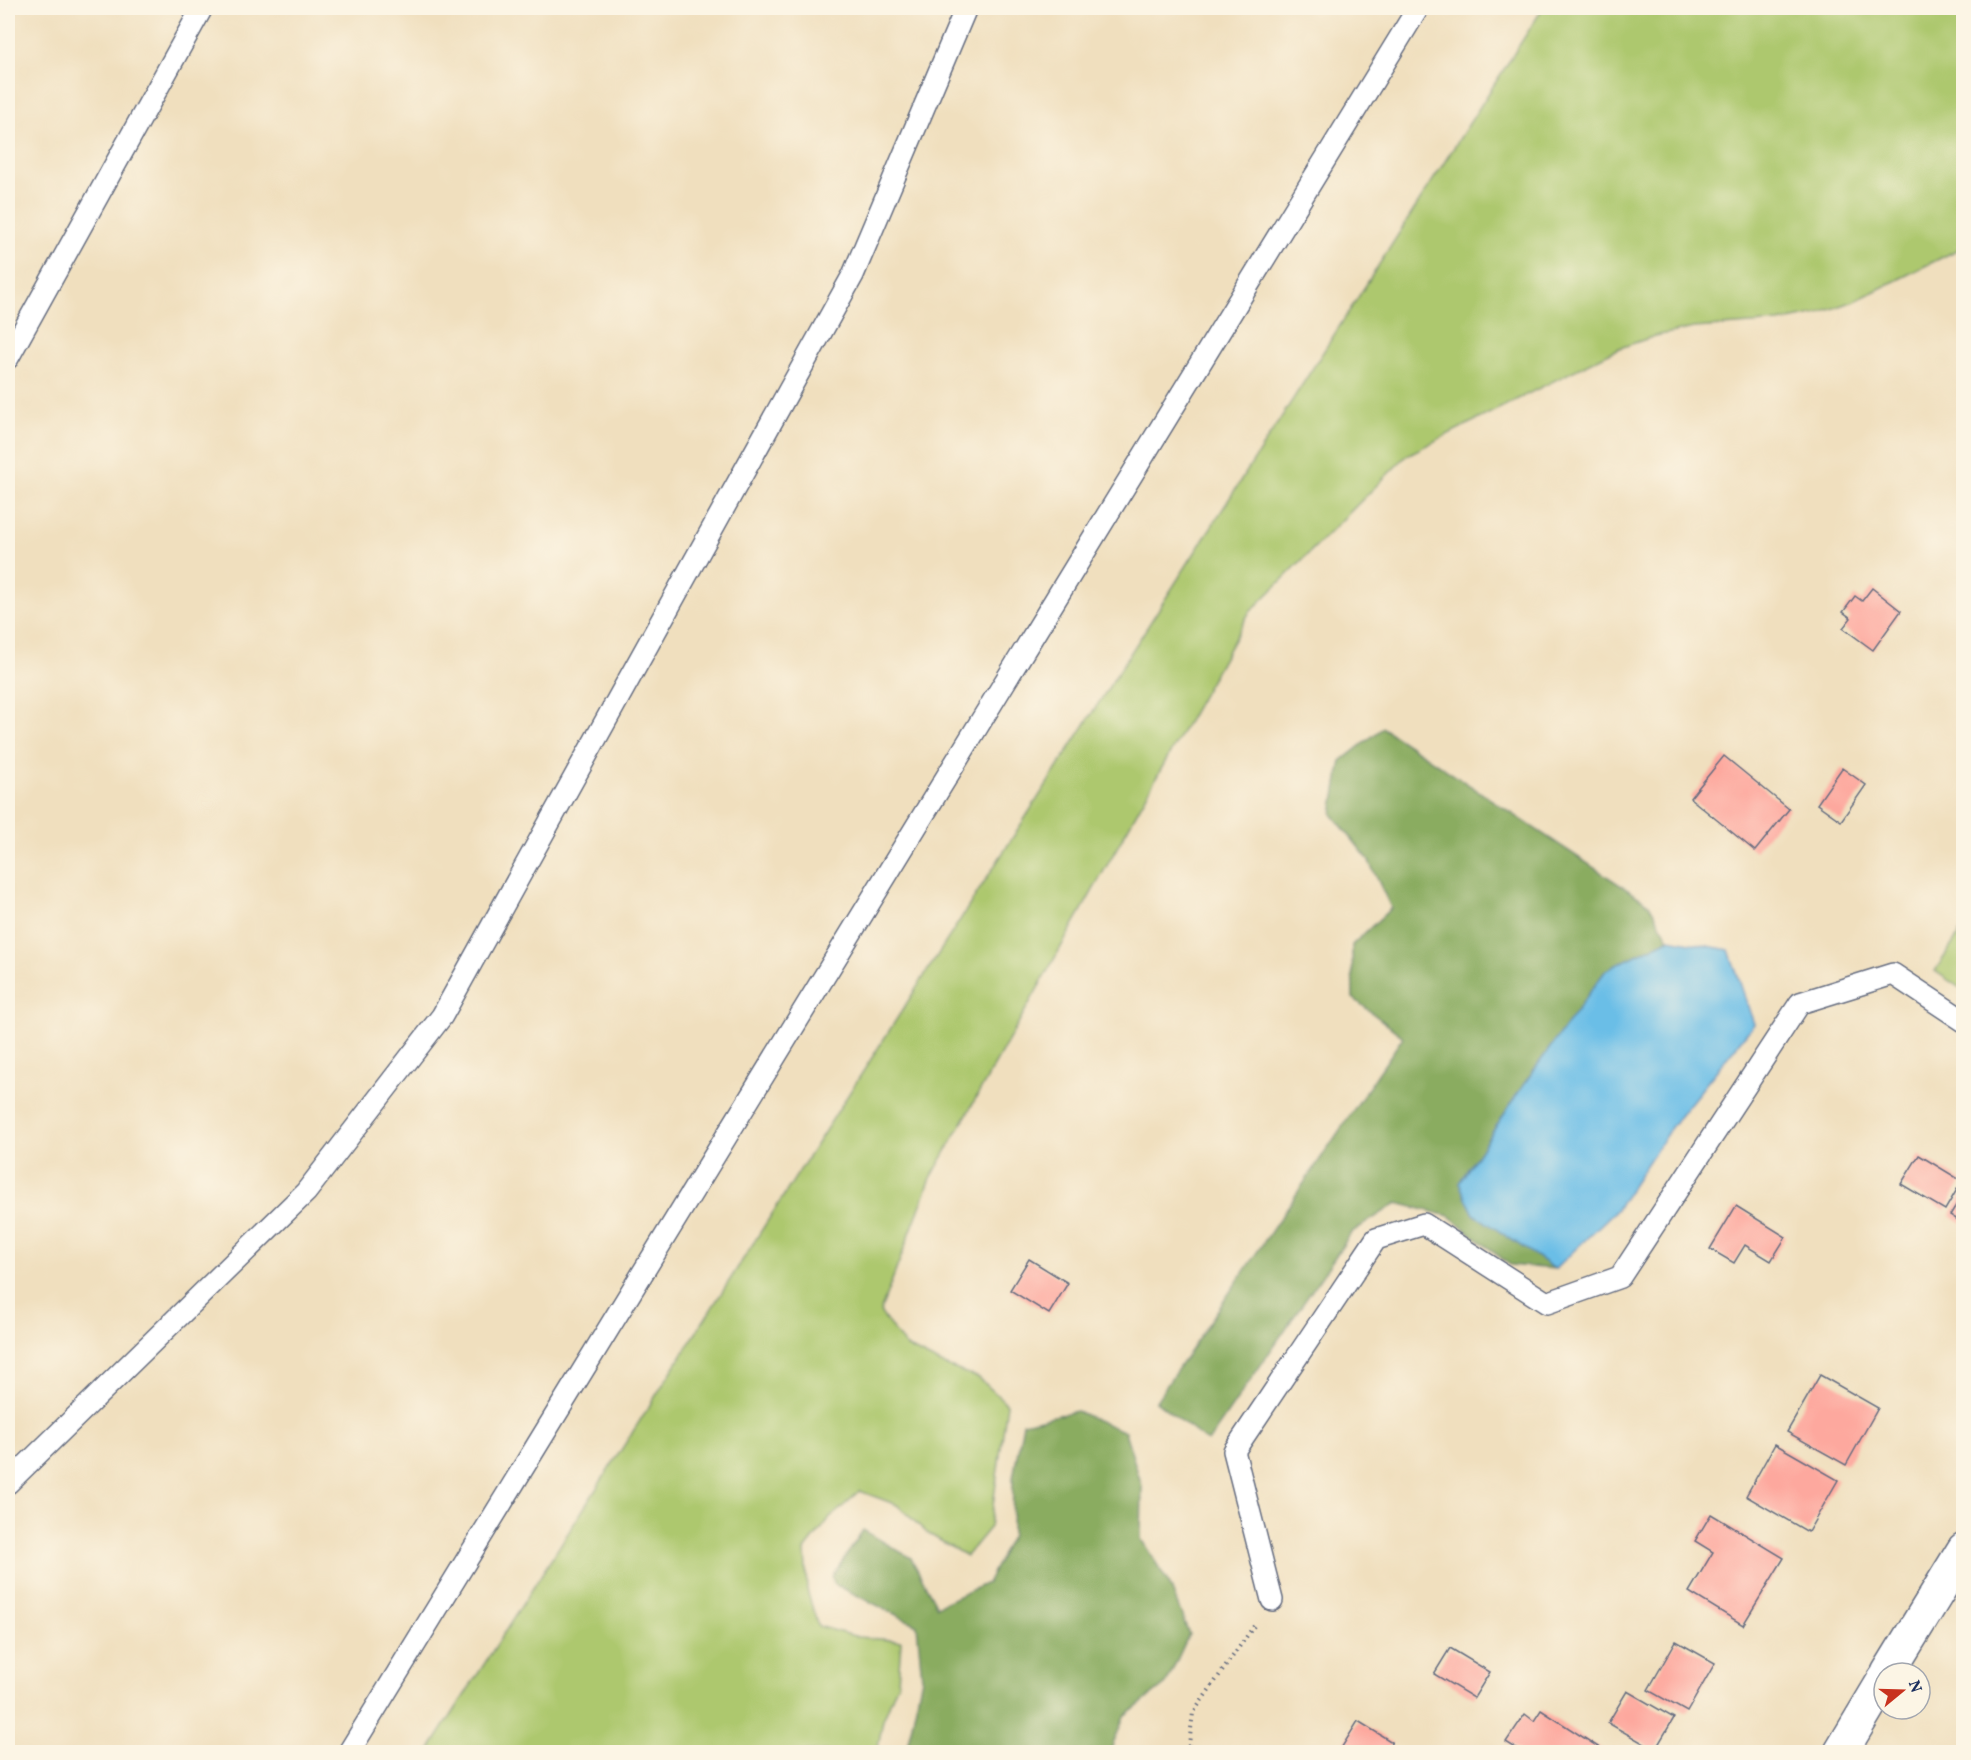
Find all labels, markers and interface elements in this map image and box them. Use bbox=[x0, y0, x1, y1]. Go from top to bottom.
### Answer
north arrow bbox=[1872, 1661, 1932, 1721]
text: N bbox=[1902, 1678, 1927, 1696]

